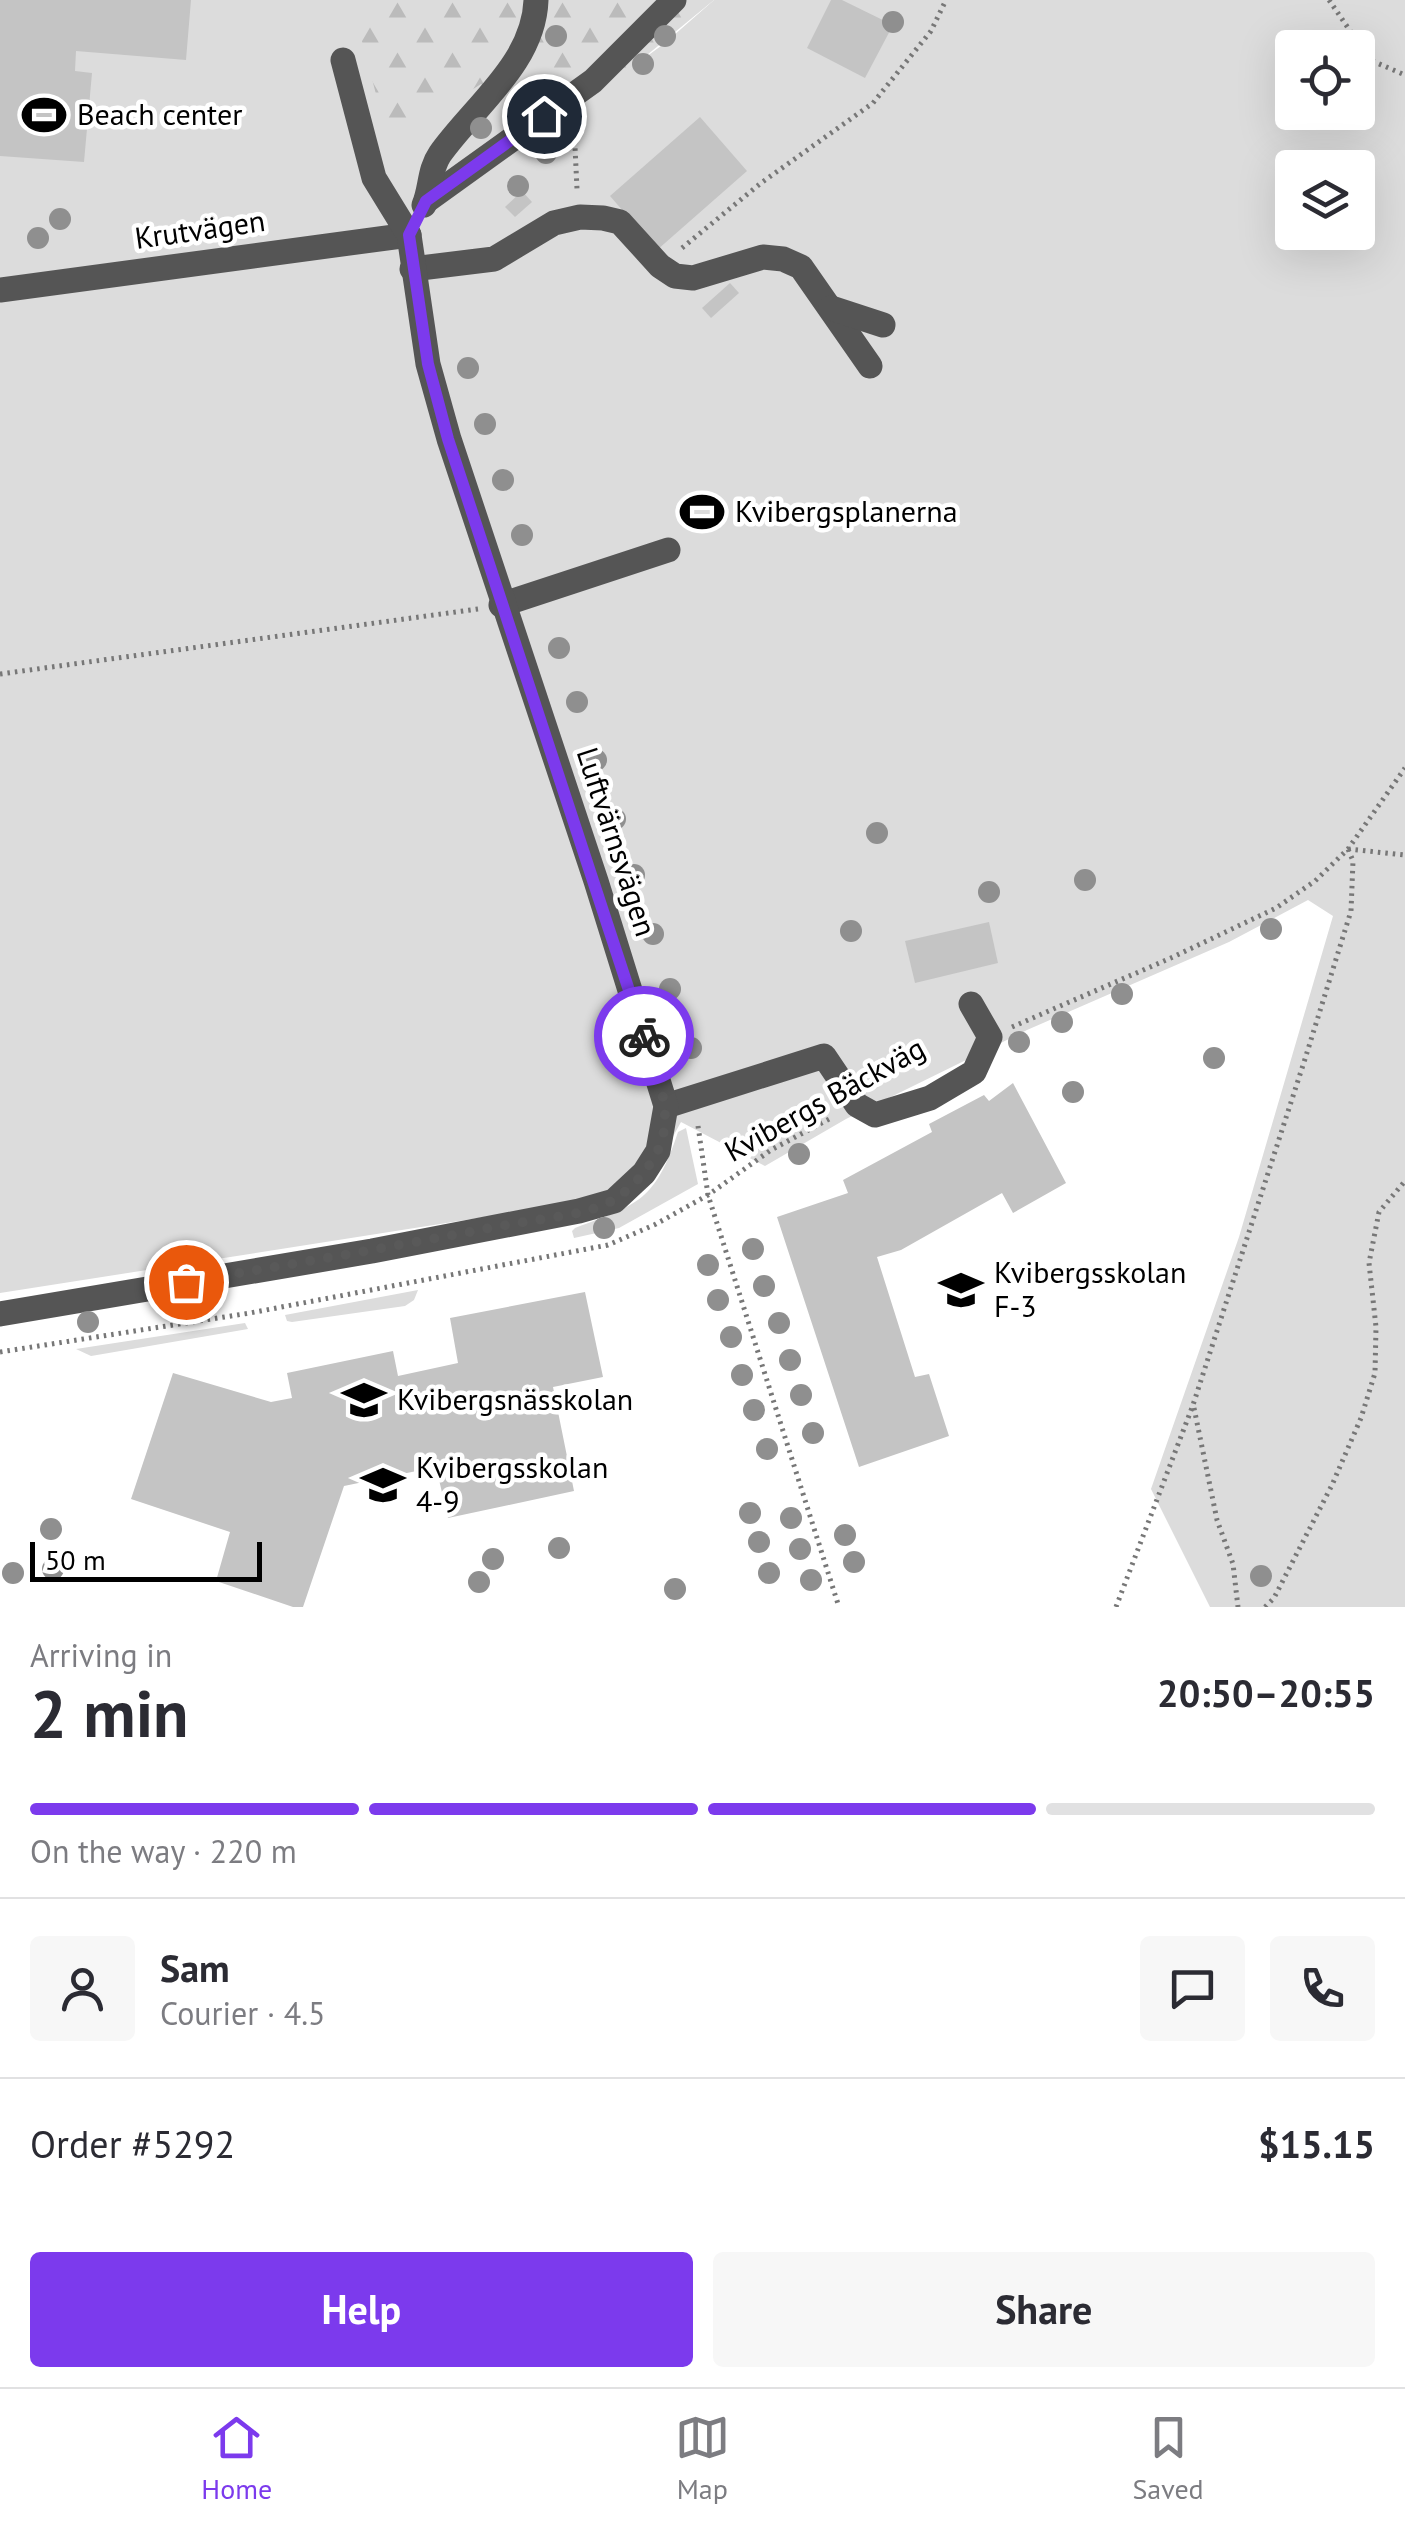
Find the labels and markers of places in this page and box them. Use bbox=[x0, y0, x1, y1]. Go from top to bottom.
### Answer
pin bbox=[502, 74, 587, 159]
sports icon: Beach center bbox=[20, 91, 68, 139]
place label: Beach center bbox=[77, 94, 242, 133]
sports icon: Kvibergsplanerna bbox=[678, 488, 726, 536]
place label: Kvibergsplanerna bbox=[735, 491, 958, 530]
pin bbox=[144, 1240, 229, 1325]
place label: Kvibergsskolan F-3 bbox=[994, 1252, 1186, 1325]
school or university icon: Kvibergsskolan F-3 bbox=[937, 1266, 985, 1314]
school or university icon: Kvibergsnässkolan bbox=[340, 1376, 388, 1424]
place label: Kvibergsnässkolan bbox=[397, 1379, 633, 1418]
place label: Kvibergsskolan 4-9 bbox=[416, 1447, 608, 1520]
school or university icon: Kvibergsskolan 4-9 bbox=[359, 1461, 407, 1509]

